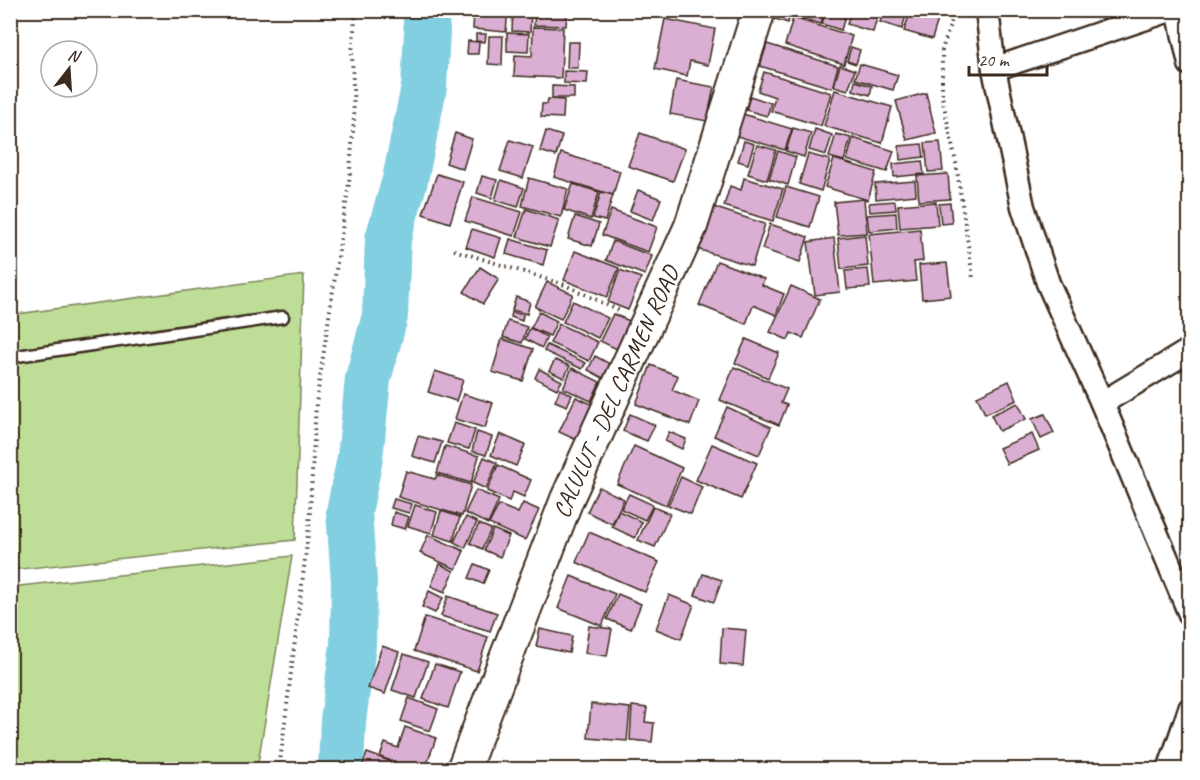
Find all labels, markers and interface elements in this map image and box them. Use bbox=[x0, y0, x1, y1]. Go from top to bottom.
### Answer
north arrow bbox=[39, 39, 99, 99]
scale bar bbox=[969, 39, 1047, 77]
text: N bbox=[65, 45, 84, 68]
text: 20 m bbox=[978, 49, 1011, 71]
street label: CALULUT - DEL CARMEN ROAD bbox=[546, 259, 687, 522]

